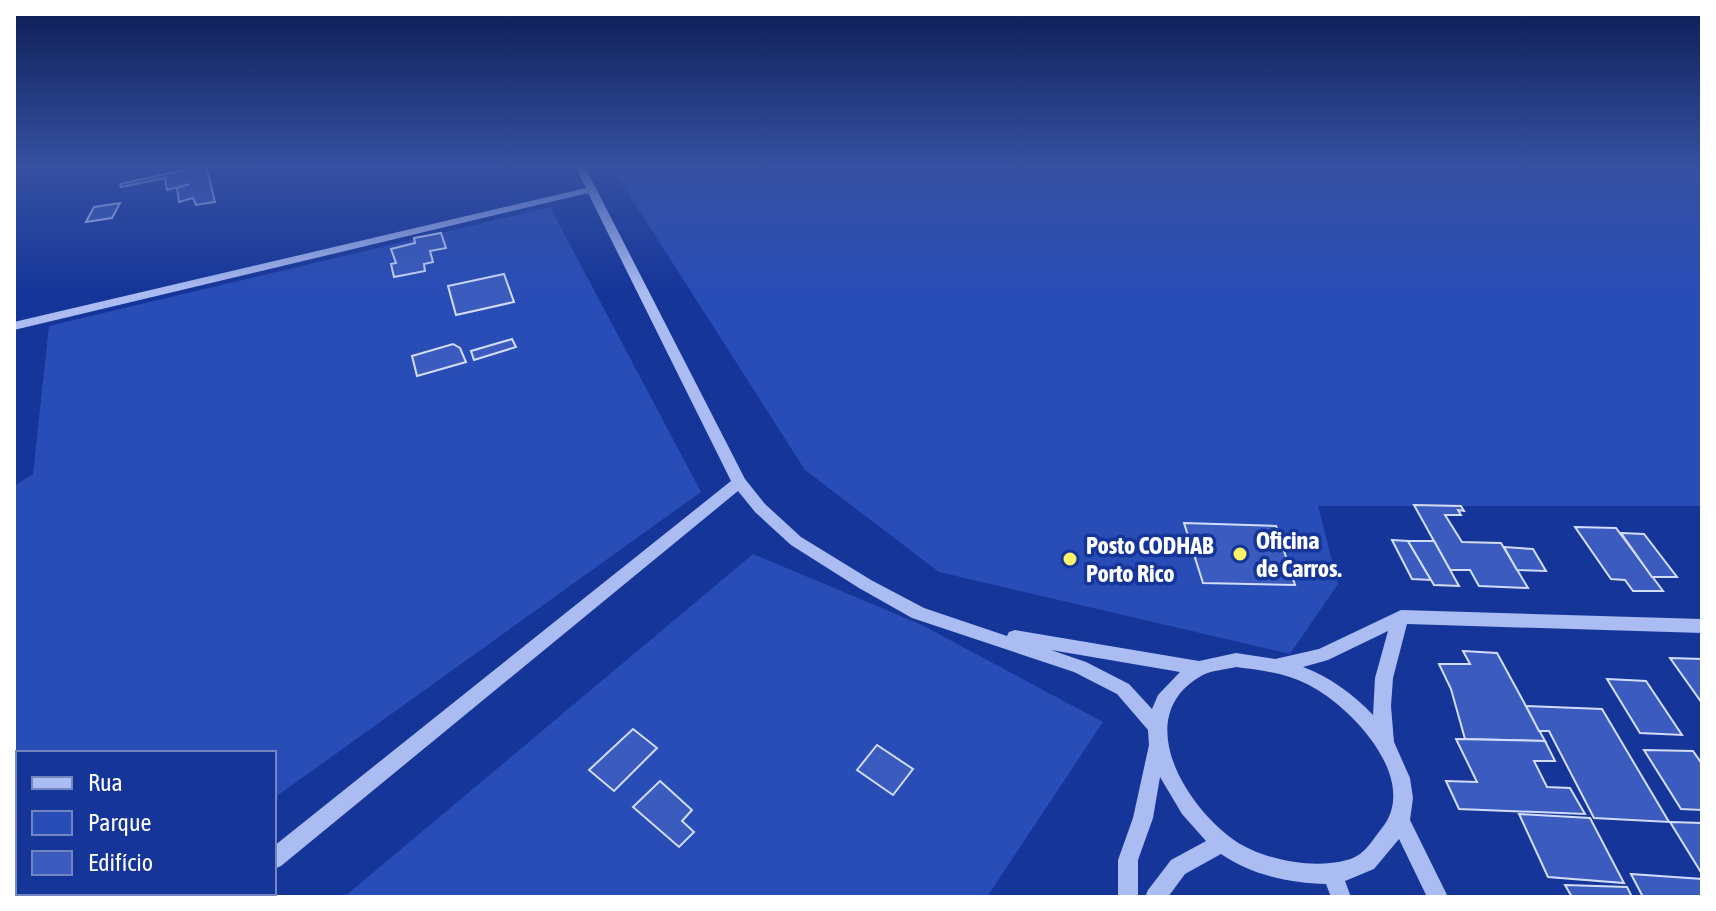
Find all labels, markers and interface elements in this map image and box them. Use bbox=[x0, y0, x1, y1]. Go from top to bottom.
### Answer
place label: Oficina de Carros. bbox=[1256, 527, 1342, 582]
place label: Posto CODHAB Porto Rico bbox=[1086, 532, 1214, 587]
marker: Oficina de Carros. bbox=[1231, 545, 1249, 563]
marker: Posto CODHAB Porto Rico bbox=[1061, 550, 1079, 568]
legend bbox=[16, 751, 276, 895]
text: Rua bbox=[88, 769, 123, 796]
text: Parque bbox=[88, 809, 151, 836]
text: Edifício bbox=[88, 849, 153, 876]

